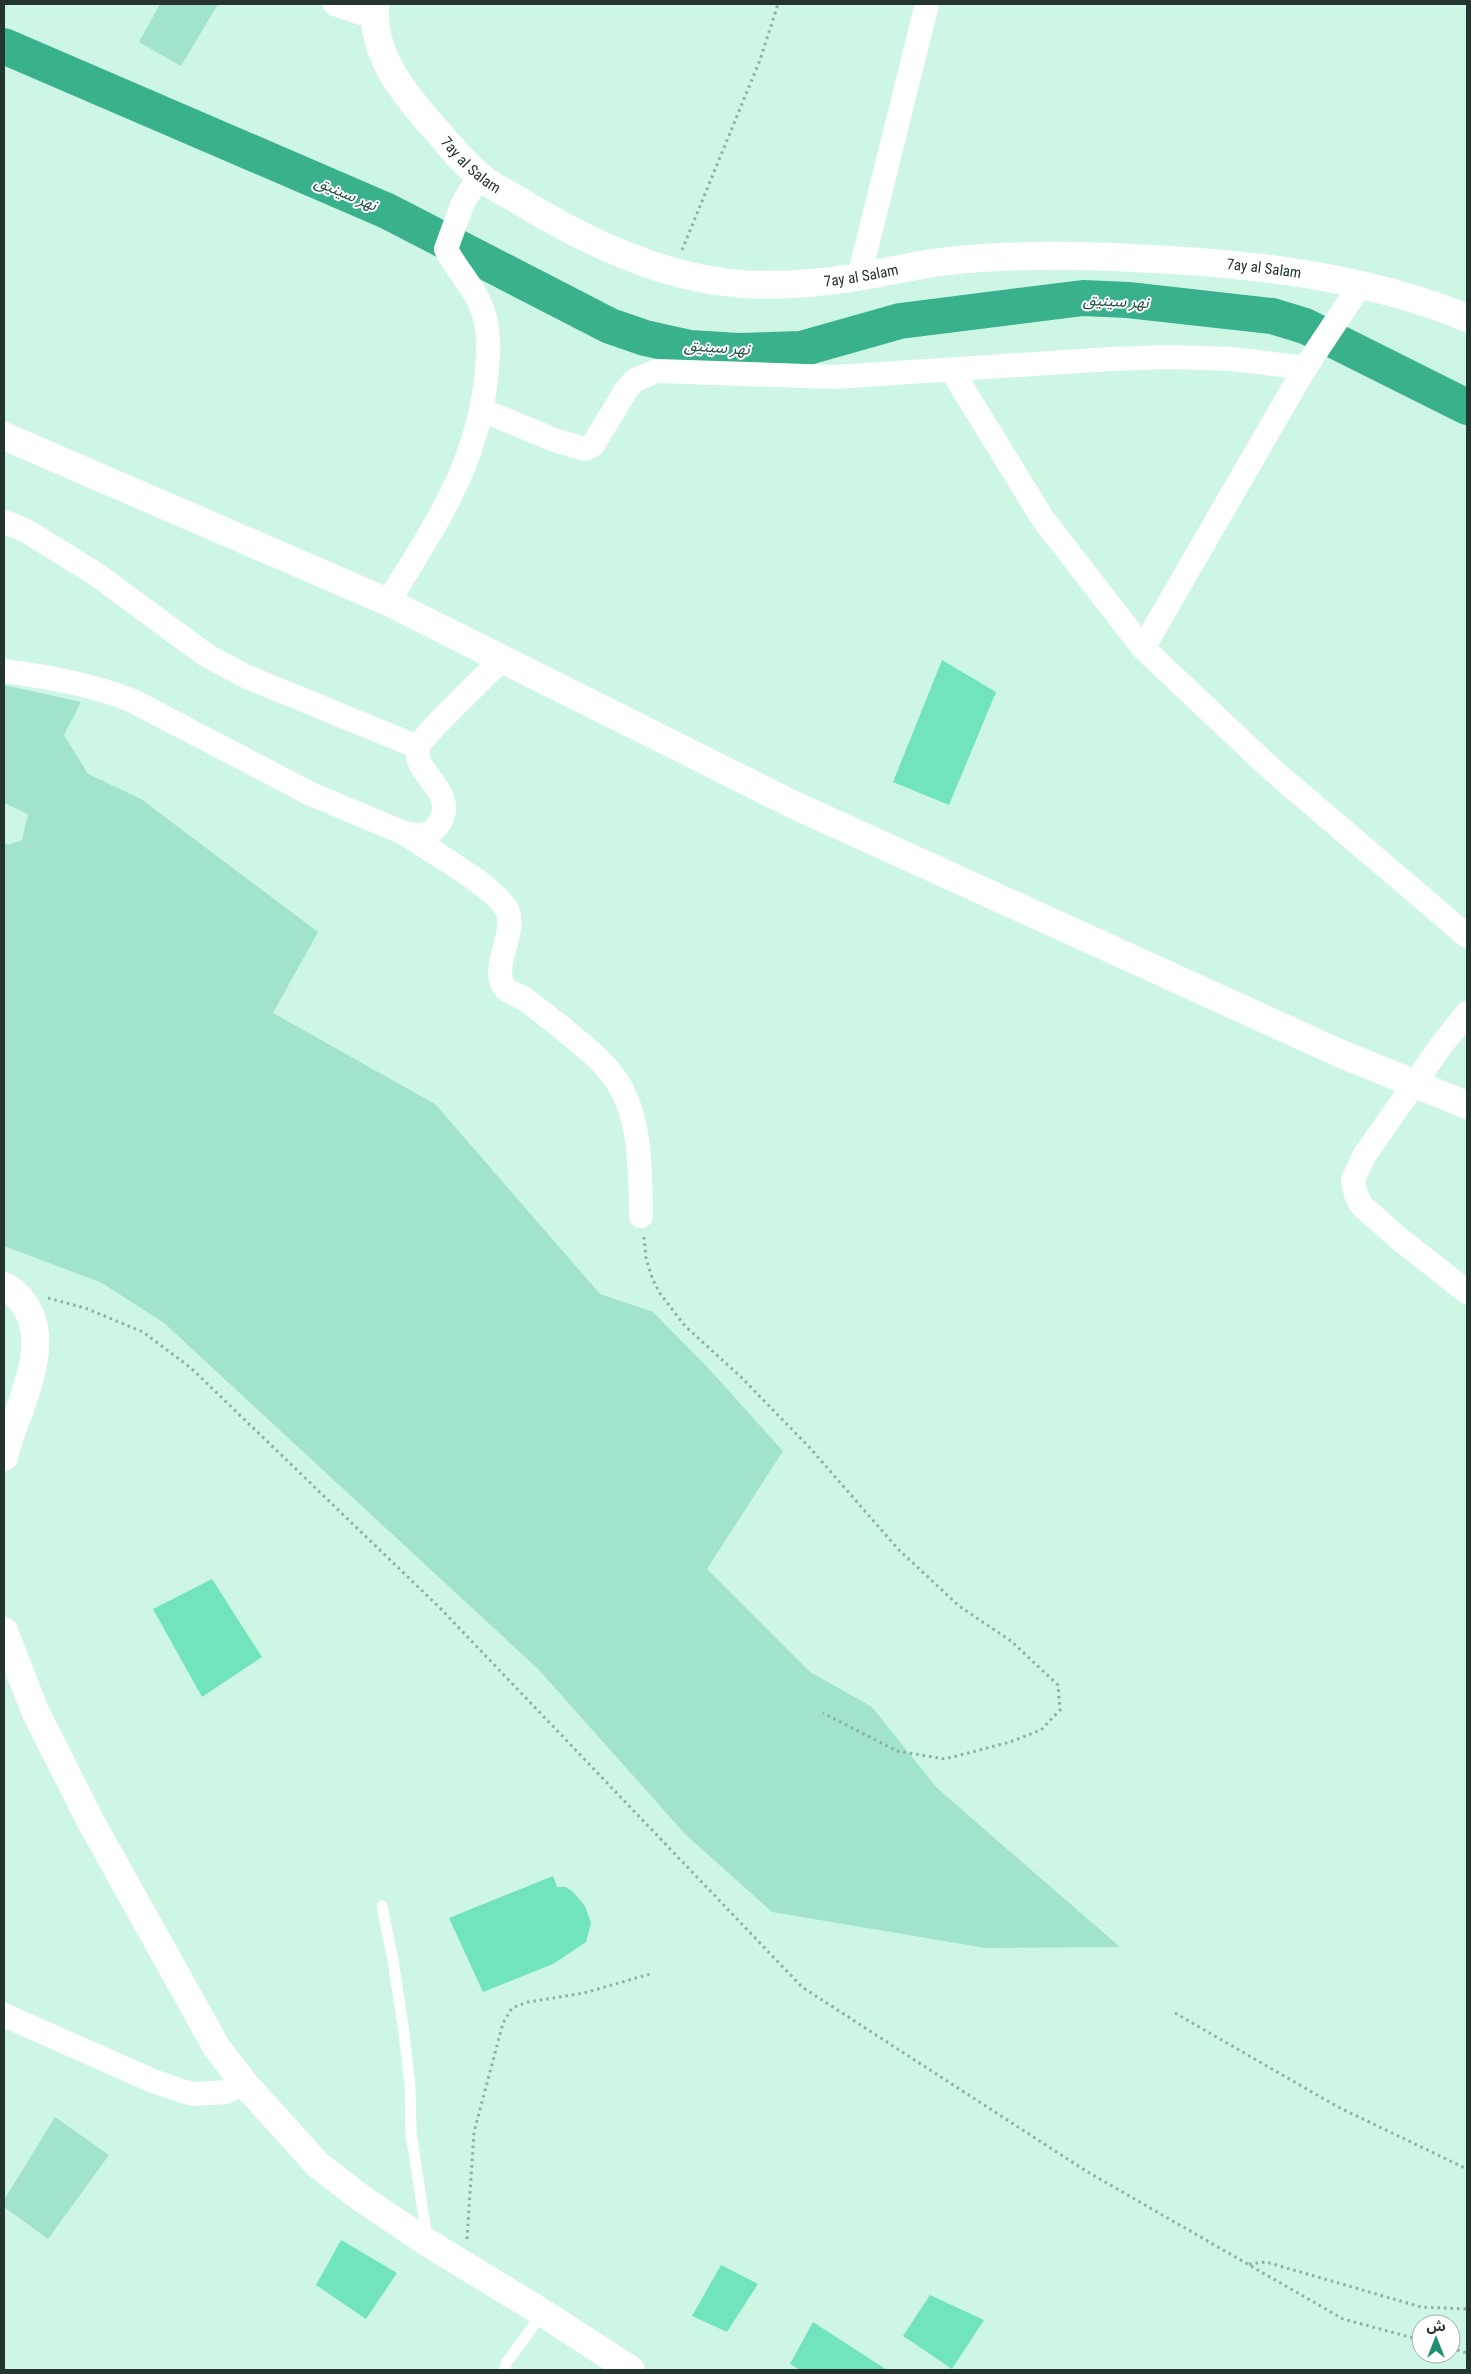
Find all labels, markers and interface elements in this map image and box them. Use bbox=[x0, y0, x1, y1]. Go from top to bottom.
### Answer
street label: 7ay al Salam bbox=[437, 133, 504, 197]
water label: نهر سينيق bbox=[312, 171, 381, 216]
street label: 7ay al Salam bbox=[1226, 255, 1303, 282]
street label: 7ay al Salam bbox=[823, 261, 900, 291]
water label: نهر سينيق bbox=[1083, 290, 1151, 313]
water label: نهر سينيق bbox=[684, 335, 752, 360]
north arrow bbox=[1411, 2314, 1461, 2364]
text: ش bbox=[1426, 2318, 1446, 2334]

